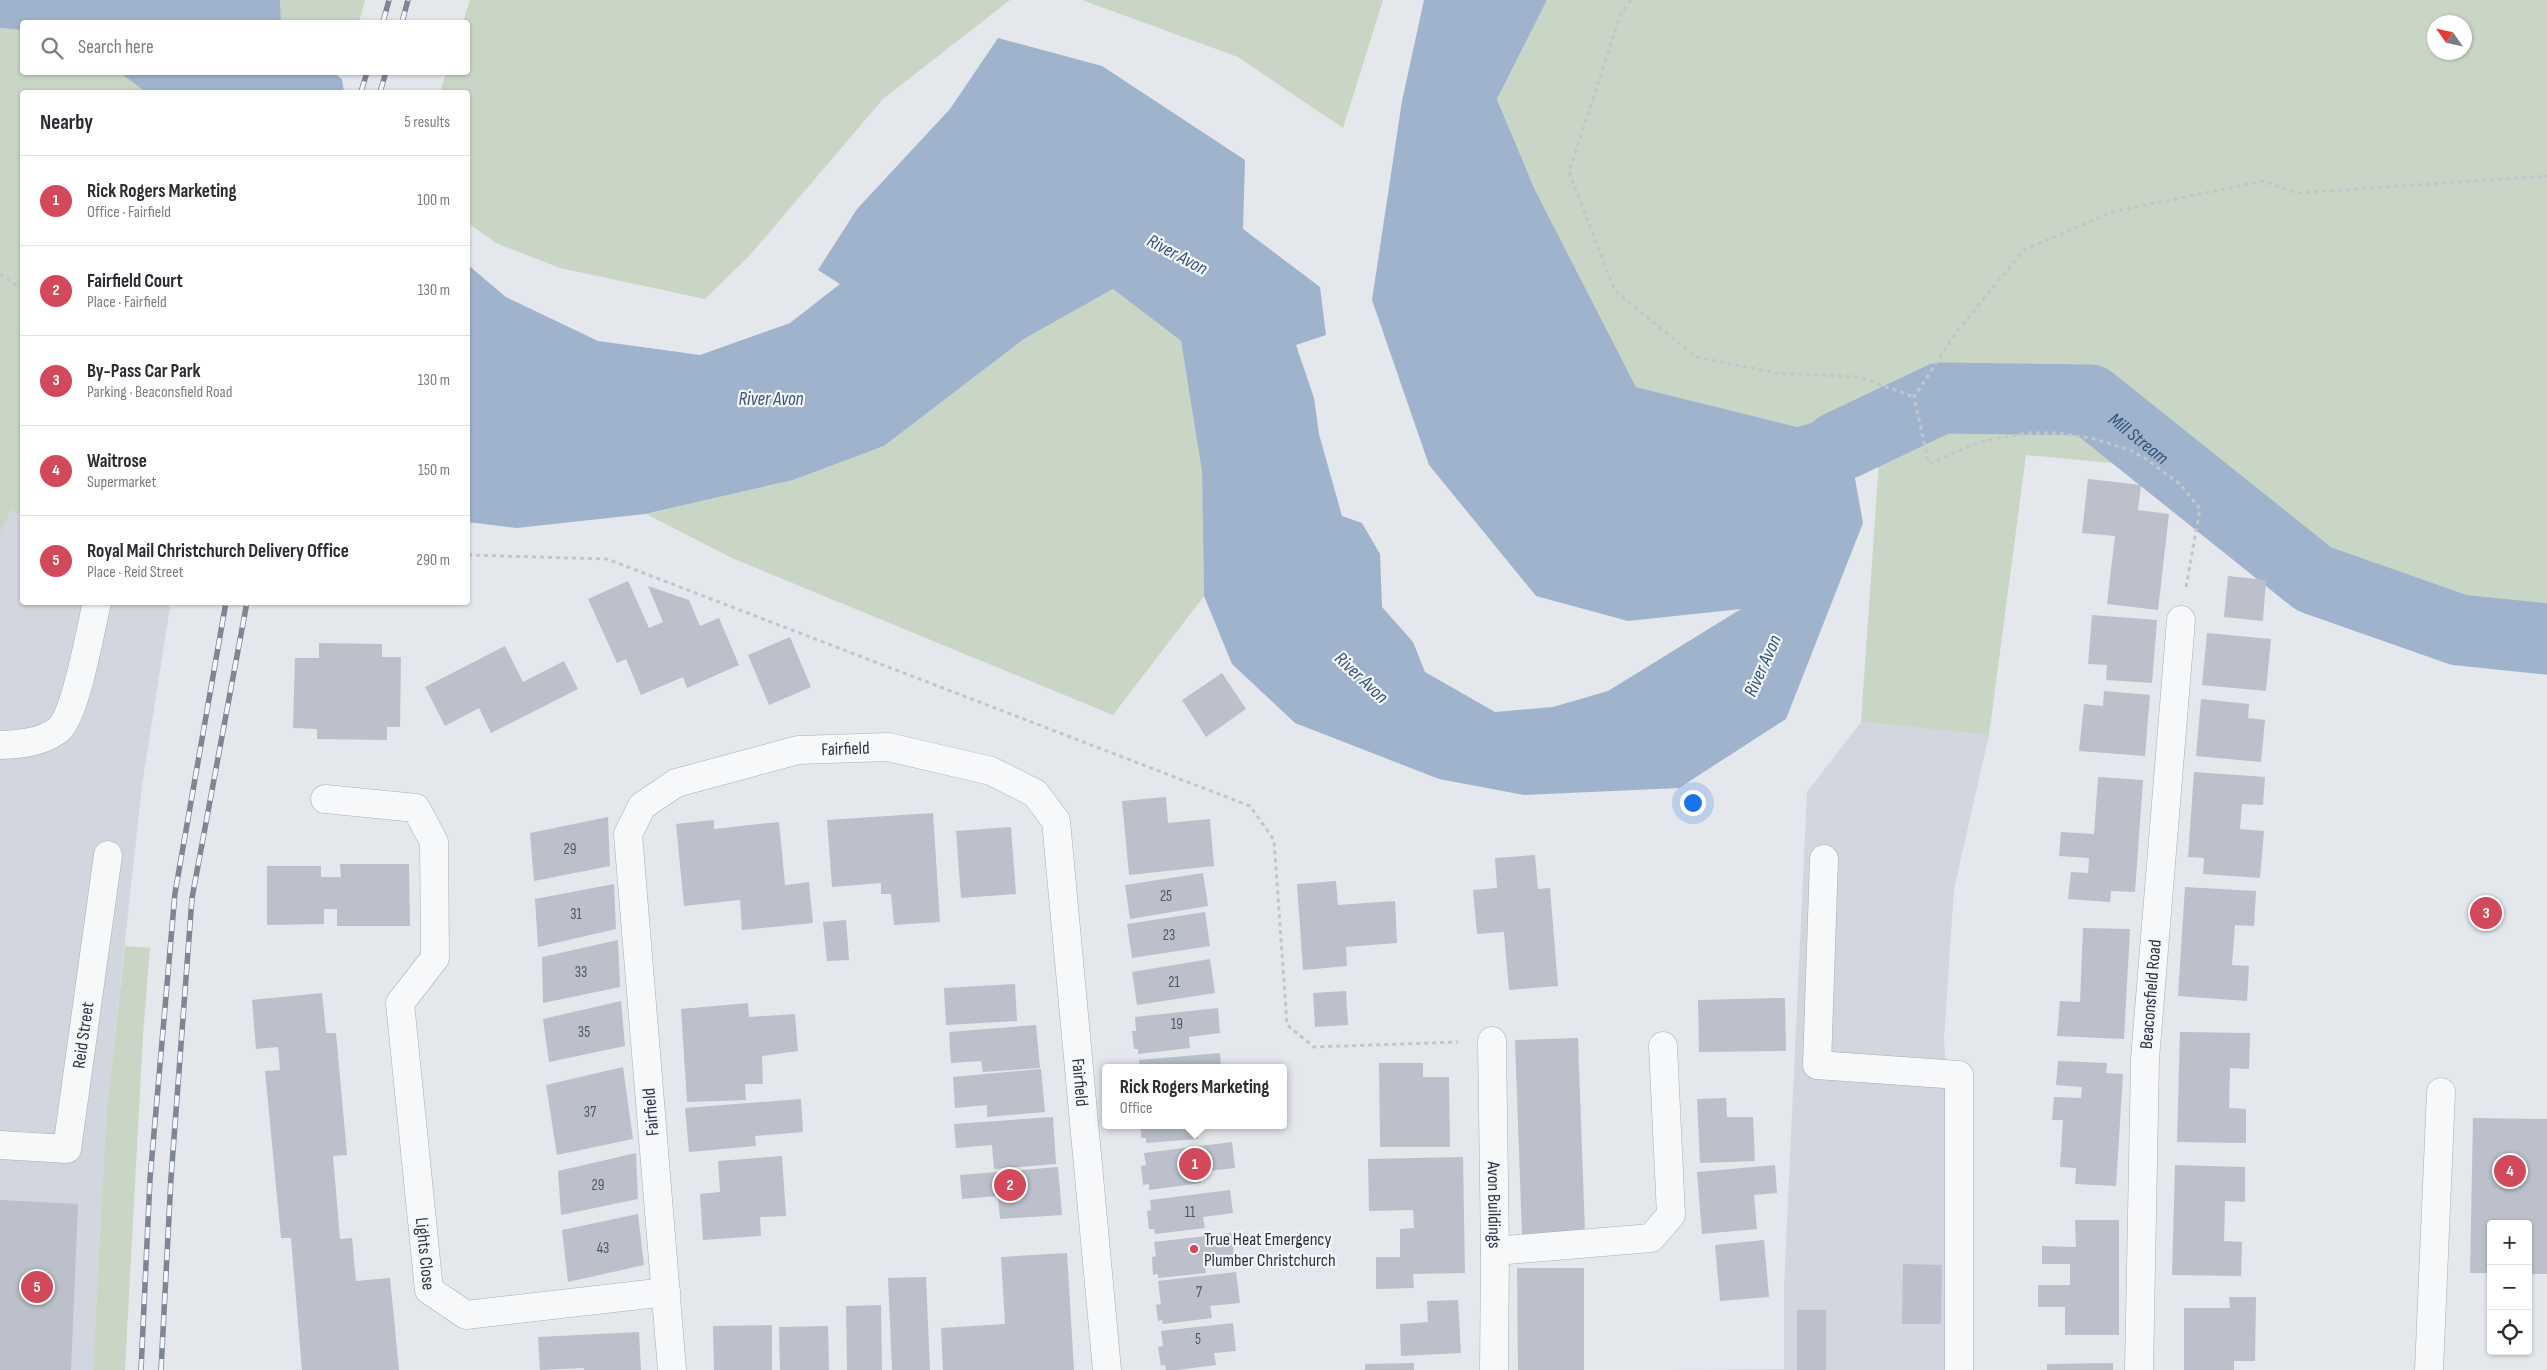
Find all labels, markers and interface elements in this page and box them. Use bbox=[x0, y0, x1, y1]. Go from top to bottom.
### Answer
north arrow bbox=[2427, 15, 2472, 60]
search box bbox=[20, 20, 470, 75]
icon: search bbox=[38, 34, 66, 62]
text: Search here bbox=[78, 36, 154, 59]
text: Nearby bbox=[40, 110, 93, 135]
text: 5 results bbox=[404, 113, 450, 132]
text: Rick Rogers Marketing bbox=[87, 180, 236, 203]
text: 1 bbox=[53, 191, 59, 210]
text: 100 m bbox=[417, 191, 450, 210]
text: Office · Fairfield bbox=[87, 203, 171, 222]
water label: River Avon bbox=[1143, 230, 1211, 280]
text: Fairfield Court bbox=[87, 270, 183, 293]
text: 2 bbox=[52, 281, 60, 300]
text: 130 m bbox=[418, 281, 450, 300]
text: Place · Fairfield bbox=[87, 293, 167, 312]
text: By-Pass Car Park bbox=[87, 360, 201, 383]
text: 3 bbox=[52, 371, 60, 390]
text: 130 m bbox=[418, 371, 450, 390]
text: Parking · Beaconsfield Road bbox=[87, 383, 232, 402]
water label: River Avon bbox=[738, 388, 804, 411]
water label: Mill Stream bbox=[2104, 408, 2173, 470]
text: Waitrose bbox=[87, 450, 147, 473]
text: 4 bbox=[52, 461, 60, 480]
text: 150 m bbox=[418, 461, 450, 480]
text: Supermarket bbox=[87, 473, 156, 492]
text: Royal Mail Christchurch Delivery Office bbox=[87, 540, 349, 563]
text: 5 bbox=[52, 551, 60, 570]
text: 290 m bbox=[416, 551, 450, 570]
text: Place · Reid Street bbox=[87, 563, 184, 582]
water label: River Avon bbox=[1739, 632, 1787, 700]
water label: River Avon bbox=[1329, 647, 1393, 709]
street label: Fairfield bbox=[821, 737, 870, 760]
your location bbox=[1680, 790, 1706, 816]
house number: 29 bbox=[564, 840, 576, 859]
house number: 25 bbox=[1160, 887, 1172, 906]
pin: 3 bbox=[2470, 894, 2502, 932]
house number: 31 bbox=[570, 905, 583, 924]
house number: 23 bbox=[1163, 926, 1175, 945]
street label: Beaconsfield Road bbox=[2135, 939, 2165, 1050]
house number: 33 bbox=[575, 963, 587, 982]
house number: 21 bbox=[1168, 973, 1180, 992]
street label: Reid Street bbox=[68, 1000, 98, 1070]
house number: 19 bbox=[1171, 1015, 1183, 1034]
house number: 35 bbox=[578, 1023, 590, 1042]
street label: Fairfield bbox=[1068, 1057, 1093, 1107]
popup bbox=[1102, 1064, 1287, 1129]
text: Rick Rogers Marketing bbox=[1120, 1076, 1269, 1099]
street label: Fairfield bbox=[638, 1087, 664, 1137]
text: Office bbox=[1120, 1099, 1153, 1118]
house number: 37 bbox=[584, 1103, 596, 1122]
pin: 1 bbox=[1179, 1145, 1211, 1183]
pin: 4 bbox=[2494, 1152, 2526, 1190]
street label: Avon Buildings bbox=[1483, 1160, 1505, 1249]
pin: 2 bbox=[994, 1166, 1026, 1204]
house number: 29 bbox=[592, 1176, 604, 1195]
house number: 11 bbox=[1185, 1203, 1196, 1222]
street label: Lights Close bbox=[411, 1216, 439, 1291]
map controls bbox=[2487, 1220, 2532, 1355]
button: + bbox=[2487, 1220, 2532, 1265]
place label: True Heat Emergency Plumber Christchurch bbox=[1204, 1229, 1336, 1271]
house number: 43 bbox=[597, 1239, 609, 1258]
marker: True Heat Emergency Plumber Christchurch bbox=[1188, 1243, 1200, 1255]
button: − bbox=[2487, 1265, 2532, 1310]
pin: 5 bbox=[21, 1268, 53, 1306]
house number: 7 bbox=[1196, 1283, 1202, 1302]
button: locate bbox=[2487, 1310, 2532, 1355]
house number: 5 bbox=[1195, 1330, 1201, 1349]

